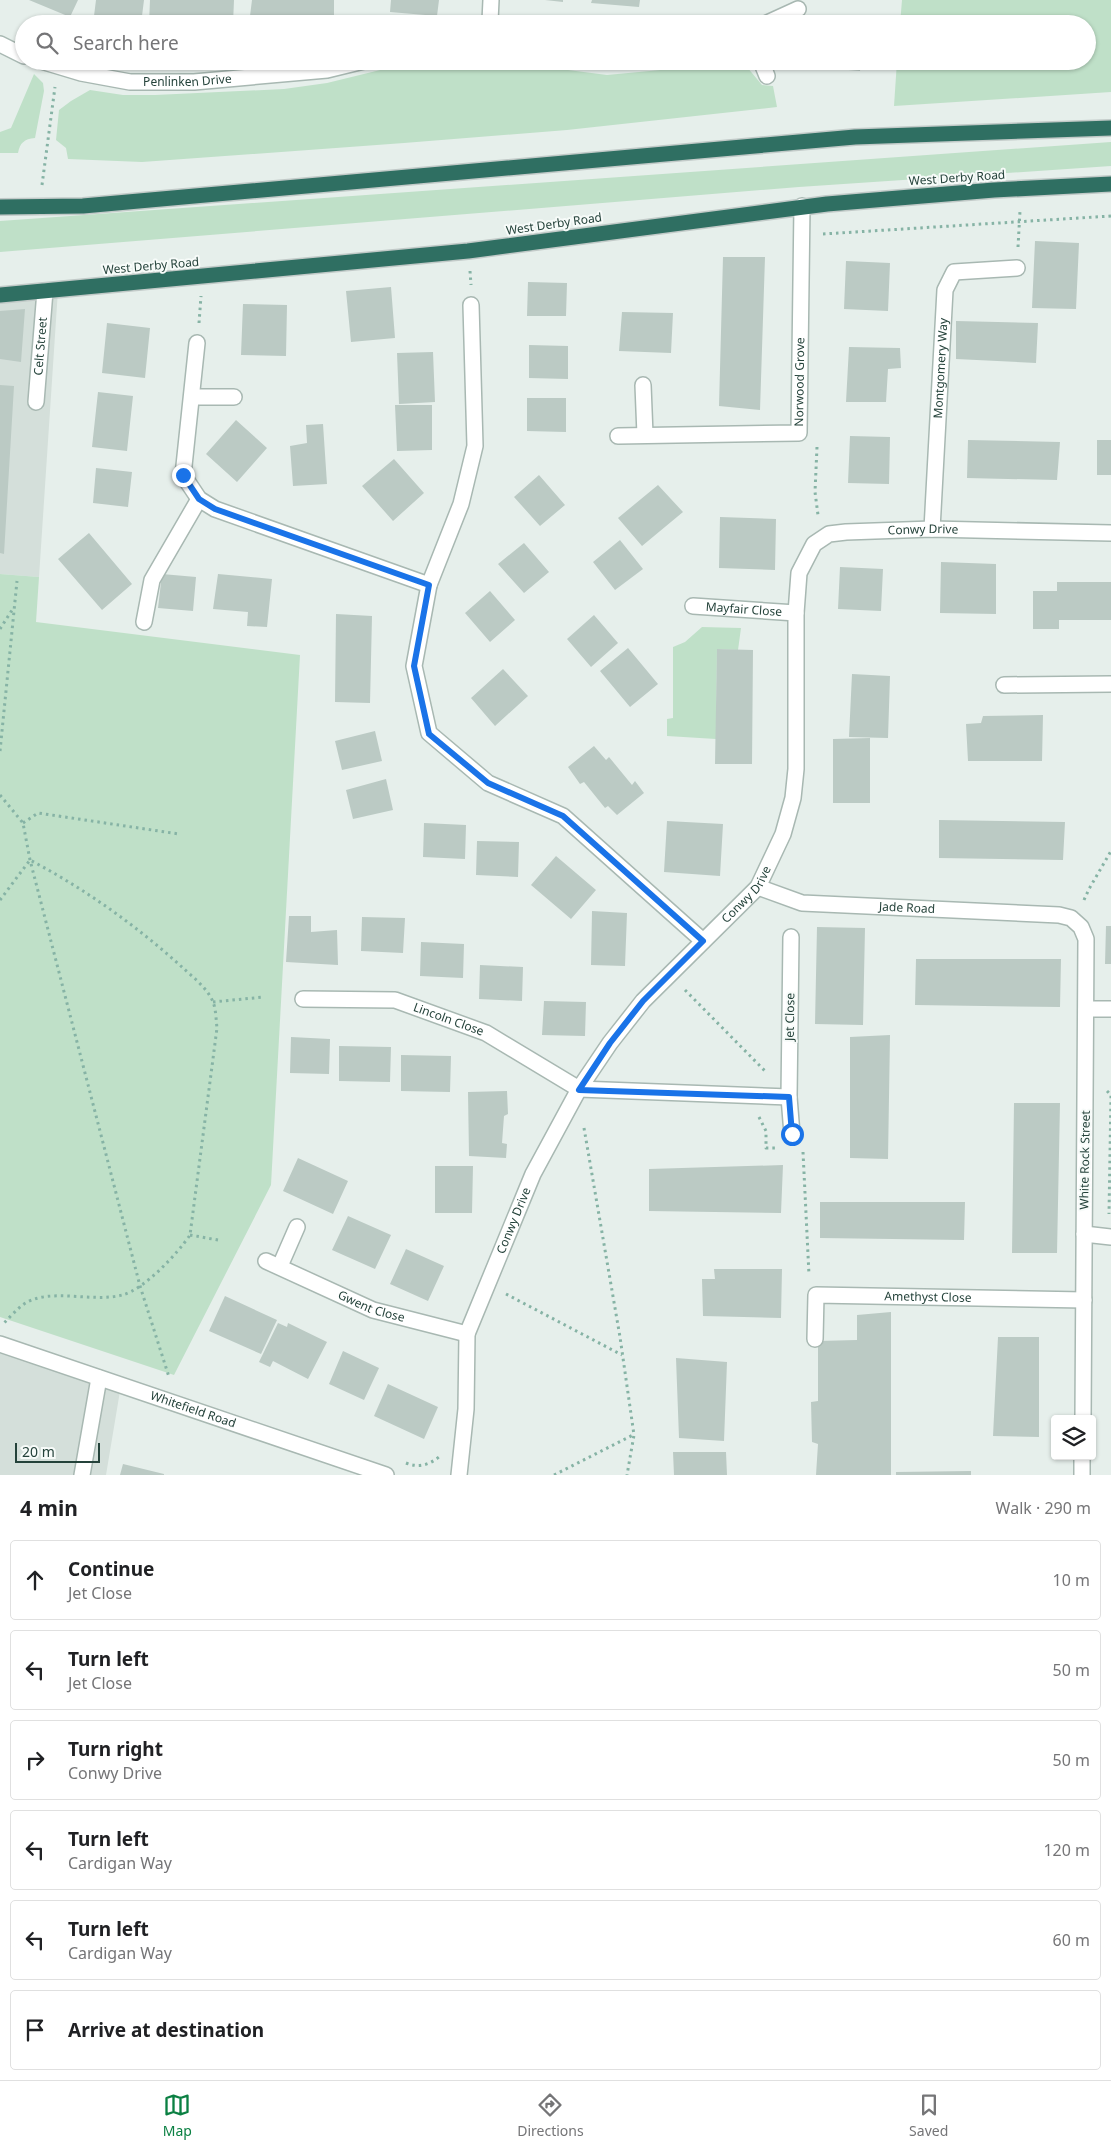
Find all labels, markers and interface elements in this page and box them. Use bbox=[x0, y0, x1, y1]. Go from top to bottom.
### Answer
search box bbox=[15, 15, 1096, 70]
icon: search bbox=[33, 29, 61, 57]
text: Search here bbox=[73, 30, 179, 56]
street label: Penlinken Drive bbox=[143, 70, 233, 90]
street label: West Derby Road bbox=[908, 166, 1006, 189]
street label: West Derby Road bbox=[505, 208, 603, 239]
street label: West Derby Road bbox=[102, 253, 200, 278]
street label: Celt Street bbox=[29, 316, 51, 376]
street label: Montgomery Way bbox=[929, 317, 952, 419]
street label: Norwood Grove bbox=[790, 337, 808, 427]
route end bbox=[172, 464, 195, 487]
street label: Conwy Drive bbox=[887, 520, 959, 539]
street label: Mayfair Close bbox=[705, 598, 783, 620]
street label: Conwy Drive bbox=[717, 863, 775, 927]
street label: Jade Road bbox=[878, 898, 936, 917]
street label: Jet Close bbox=[781, 993, 798, 1042]
street label: Lincoln Close bbox=[411, 998, 487, 1040]
street label: White Rock Street bbox=[1075, 1109, 1094, 1210]
route start bbox=[781, 1123, 804, 1146]
street label: Conwy Drive bbox=[492, 1184, 535, 1256]
street label: Gwent Close bbox=[335, 1286, 407, 1326]
street label: Amethyst Close bbox=[884, 1287, 972, 1306]
street label: Whitefield Road bbox=[148, 1387, 238, 1431]
map controls bbox=[1051, 1415, 1096, 1460]
button: layers bbox=[1051, 1415, 1096, 1460]
scale bar bbox=[15, 1440, 100, 1463]
text: 20 m bbox=[22, 1442, 55, 1461]
text: 4 min bbox=[20, 1494, 78, 1522]
text: Walk · 290 m bbox=[996, 1497, 1091, 1519]
text: Continue bbox=[68, 1556, 154, 1582]
icon: ahead bbox=[21, 1566, 49, 1594]
text: 10 m bbox=[1053, 1569, 1090, 1591]
text: Jet Close bbox=[68, 1582, 132, 1604]
text: Turn left bbox=[68, 1646, 149, 1672]
icon: left bbox=[21, 1656, 49, 1684]
text: 50 m bbox=[1053, 1659, 1090, 1681]
text: Jet Close bbox=[68, 1672, 132, 1694]
text: Turn right bbox=[68, 1736, 163, 1762]
icon: right bbox=[21, 1746, 49, 1774]
text: 50 m bbox=[1053, 1749, 1090, 1771]
text: Conwy Drive bbox=[68, 1762, 162, 1784]
text: Turn left bbox=[68, 1826, 149, 1852]
icon: left bbox=[21, 1836, 49, 1864]
text: 120 m bbox=[1043, 1839, 1090, 1861]
text: Cardigan Way bbox=[68, 1852, 172, 1874]
text: Turn left bbox=[68, 1916, 149, 1942]
icon: left bbox=[21, 1926, 49, 1954]
text: 60 m bbox=[1053, 1929, 1090, 1951]
text: Cardigan Way bbox=[68, 1942, 172, 1964]
icon: arrive bbox=[21, 2016, 49, 2044]
text: Arrive at destination bbox=[68, 2017, 264, 2043]
tab: Map bbox=[163, 2091, 192, 2140]
tab: Directions bbox=[517, 2091, 584, 2140]
tab: Saved bbox=[909, 2091, 948, 2140]

